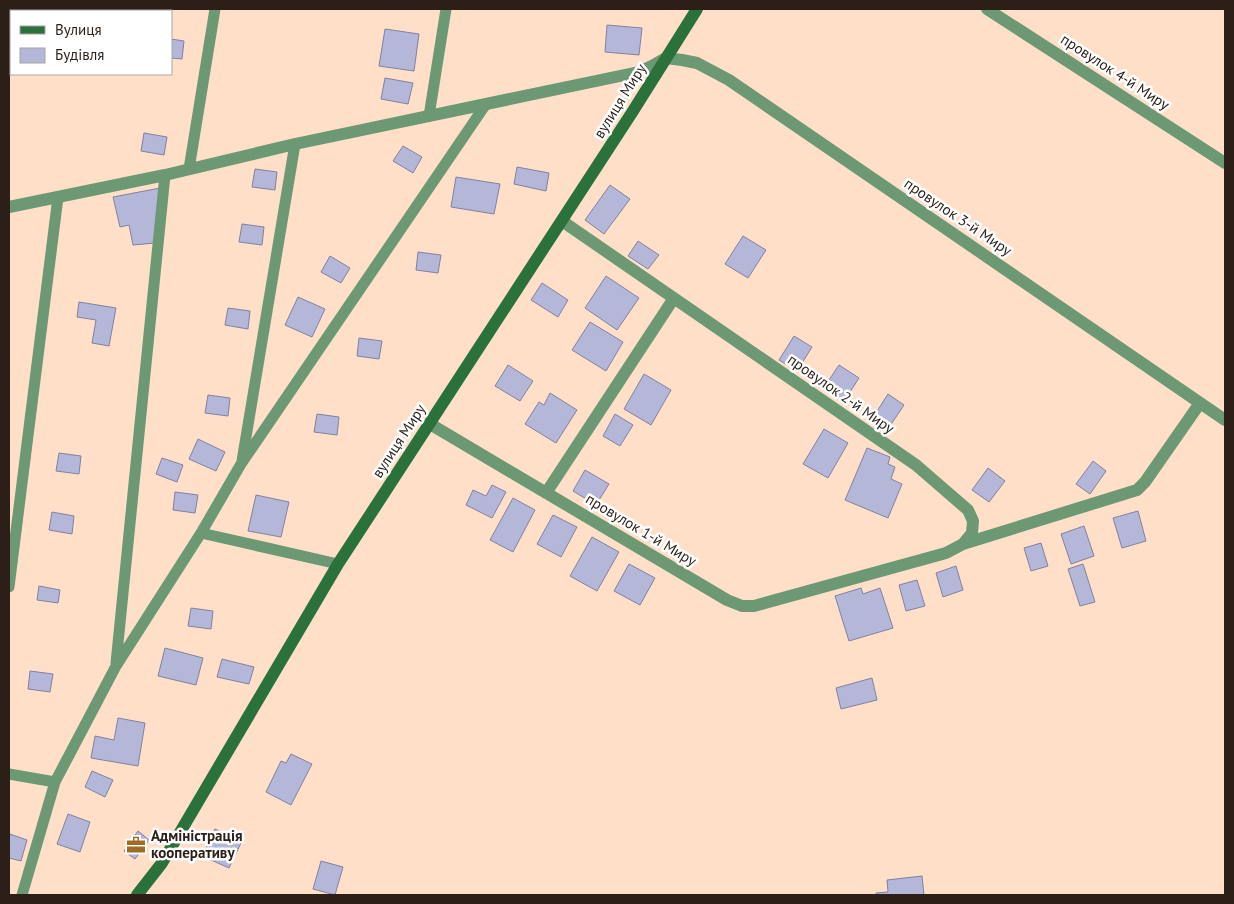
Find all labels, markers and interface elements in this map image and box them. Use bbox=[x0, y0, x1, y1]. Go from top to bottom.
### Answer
legend bbox=[10, 10, 172, 75]
text: Вулиця bbox=[55, 20, 102, 39]
street label: провулок 4-й Миру bbox=[1057, 29, 1173, 114]
text: Будівля bbox=[55, 45, 104, 64]
street label: вулиця Миру bbox=[589, 60, 650, 142]
street label: провулок 3-й Миру bbox=[901, 173, 1016, 260]
street label: провулок 2-й Миру bbox=[784, 350, 898, 437]
street label: вулиця Миру bbox=[368, 400, 430, 481]
street label: провулок 1-й Миру bbox=[582, 489, 700, 570]
place label: Адміністрація кооперативу bbox=[151, 826, 242, 862]
office icon: Адміністрація кооперативу bbox=[125, 834, 147, 856]

